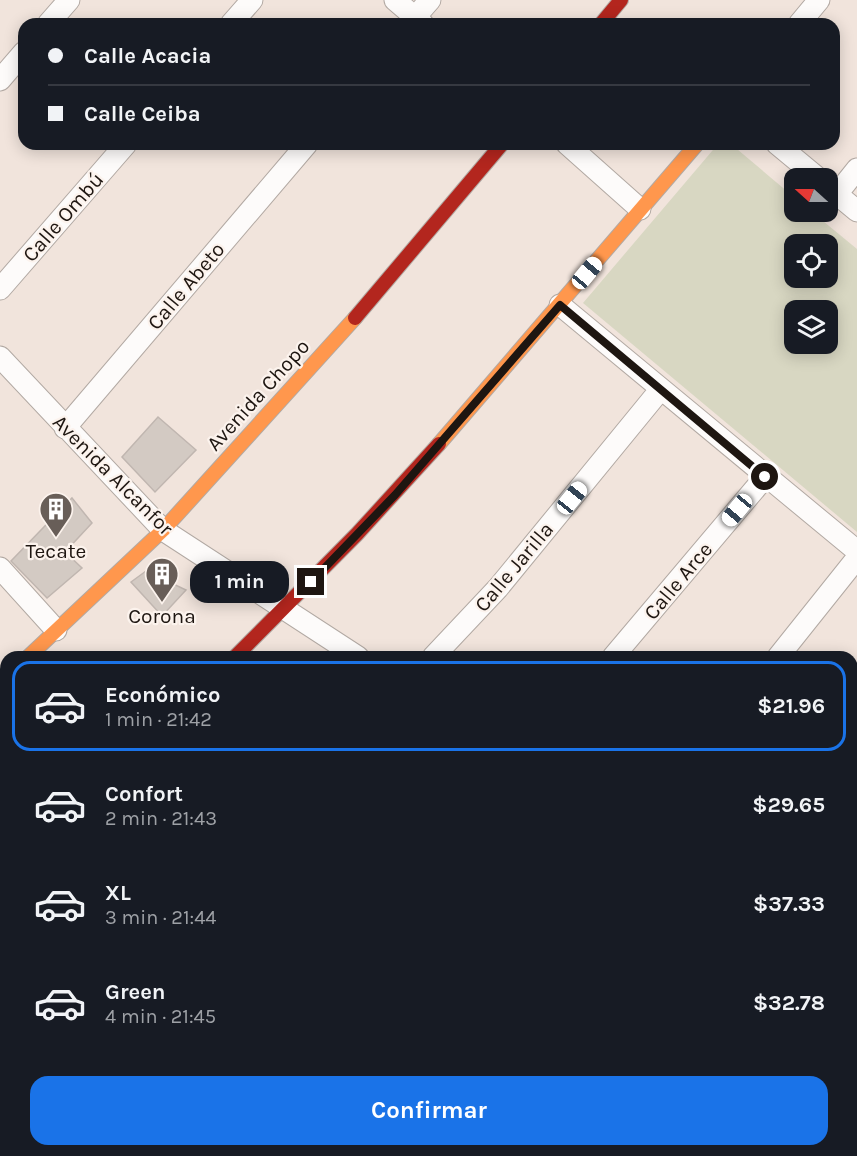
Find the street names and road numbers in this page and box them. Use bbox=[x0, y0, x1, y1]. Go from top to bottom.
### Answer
street label: Calle Ombú bbox=[18, 167, 108, 267]
street label: Calle Abeto bbox=[143, 237, 229, 335]
street label: Avenida Chopo bbox=[202, 334, 314, 456]
street label: Avenida Alcanfor bbox=[48, 410, 178, 540]
street label: Calle Jarilla bbox=[470, 517, 558, 617]
street label: Calle Arce bbox=[639, 538, 717, 624]

